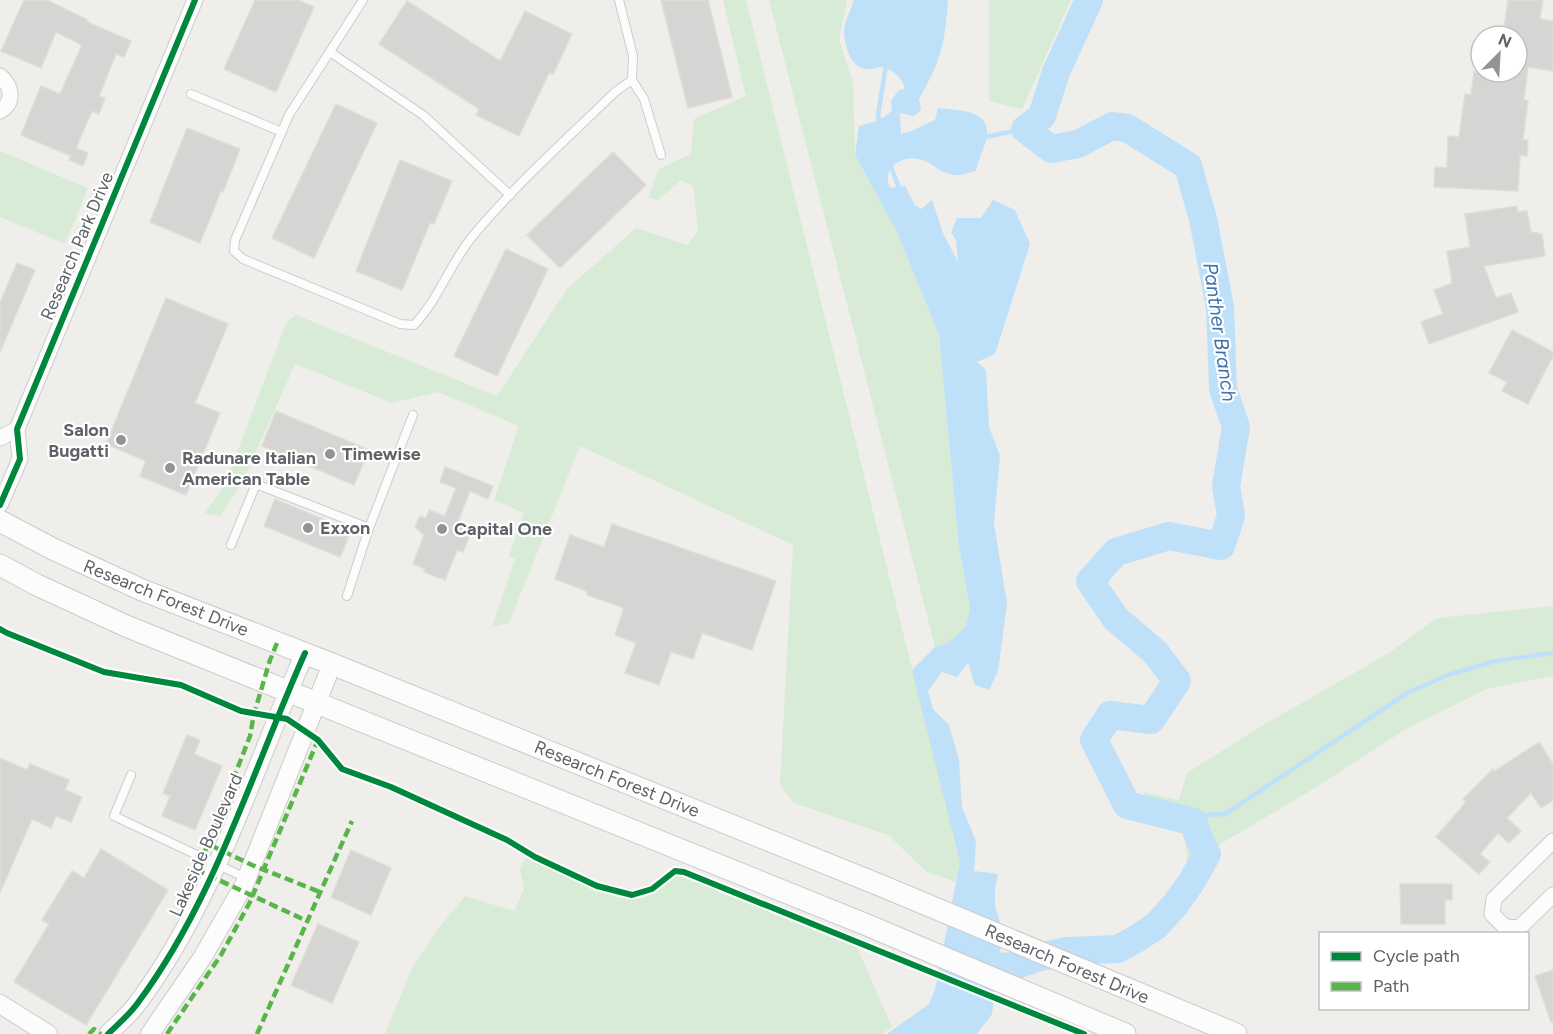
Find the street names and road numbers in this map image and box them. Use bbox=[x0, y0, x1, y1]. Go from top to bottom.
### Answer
street label: Research Park Drive bbox=[36, 168, 118, 324]
street label: Research Forest Drive bbox=[80, 555, 252, 641]
street label: Research Forest Drive bbox=[531, 736, 703, 822]
street label: Lakeside Boulevard bbox=[165, 770, 247, 920]
street label: Research Forest Drive bbox=[982, 919, 1152, 1009]

